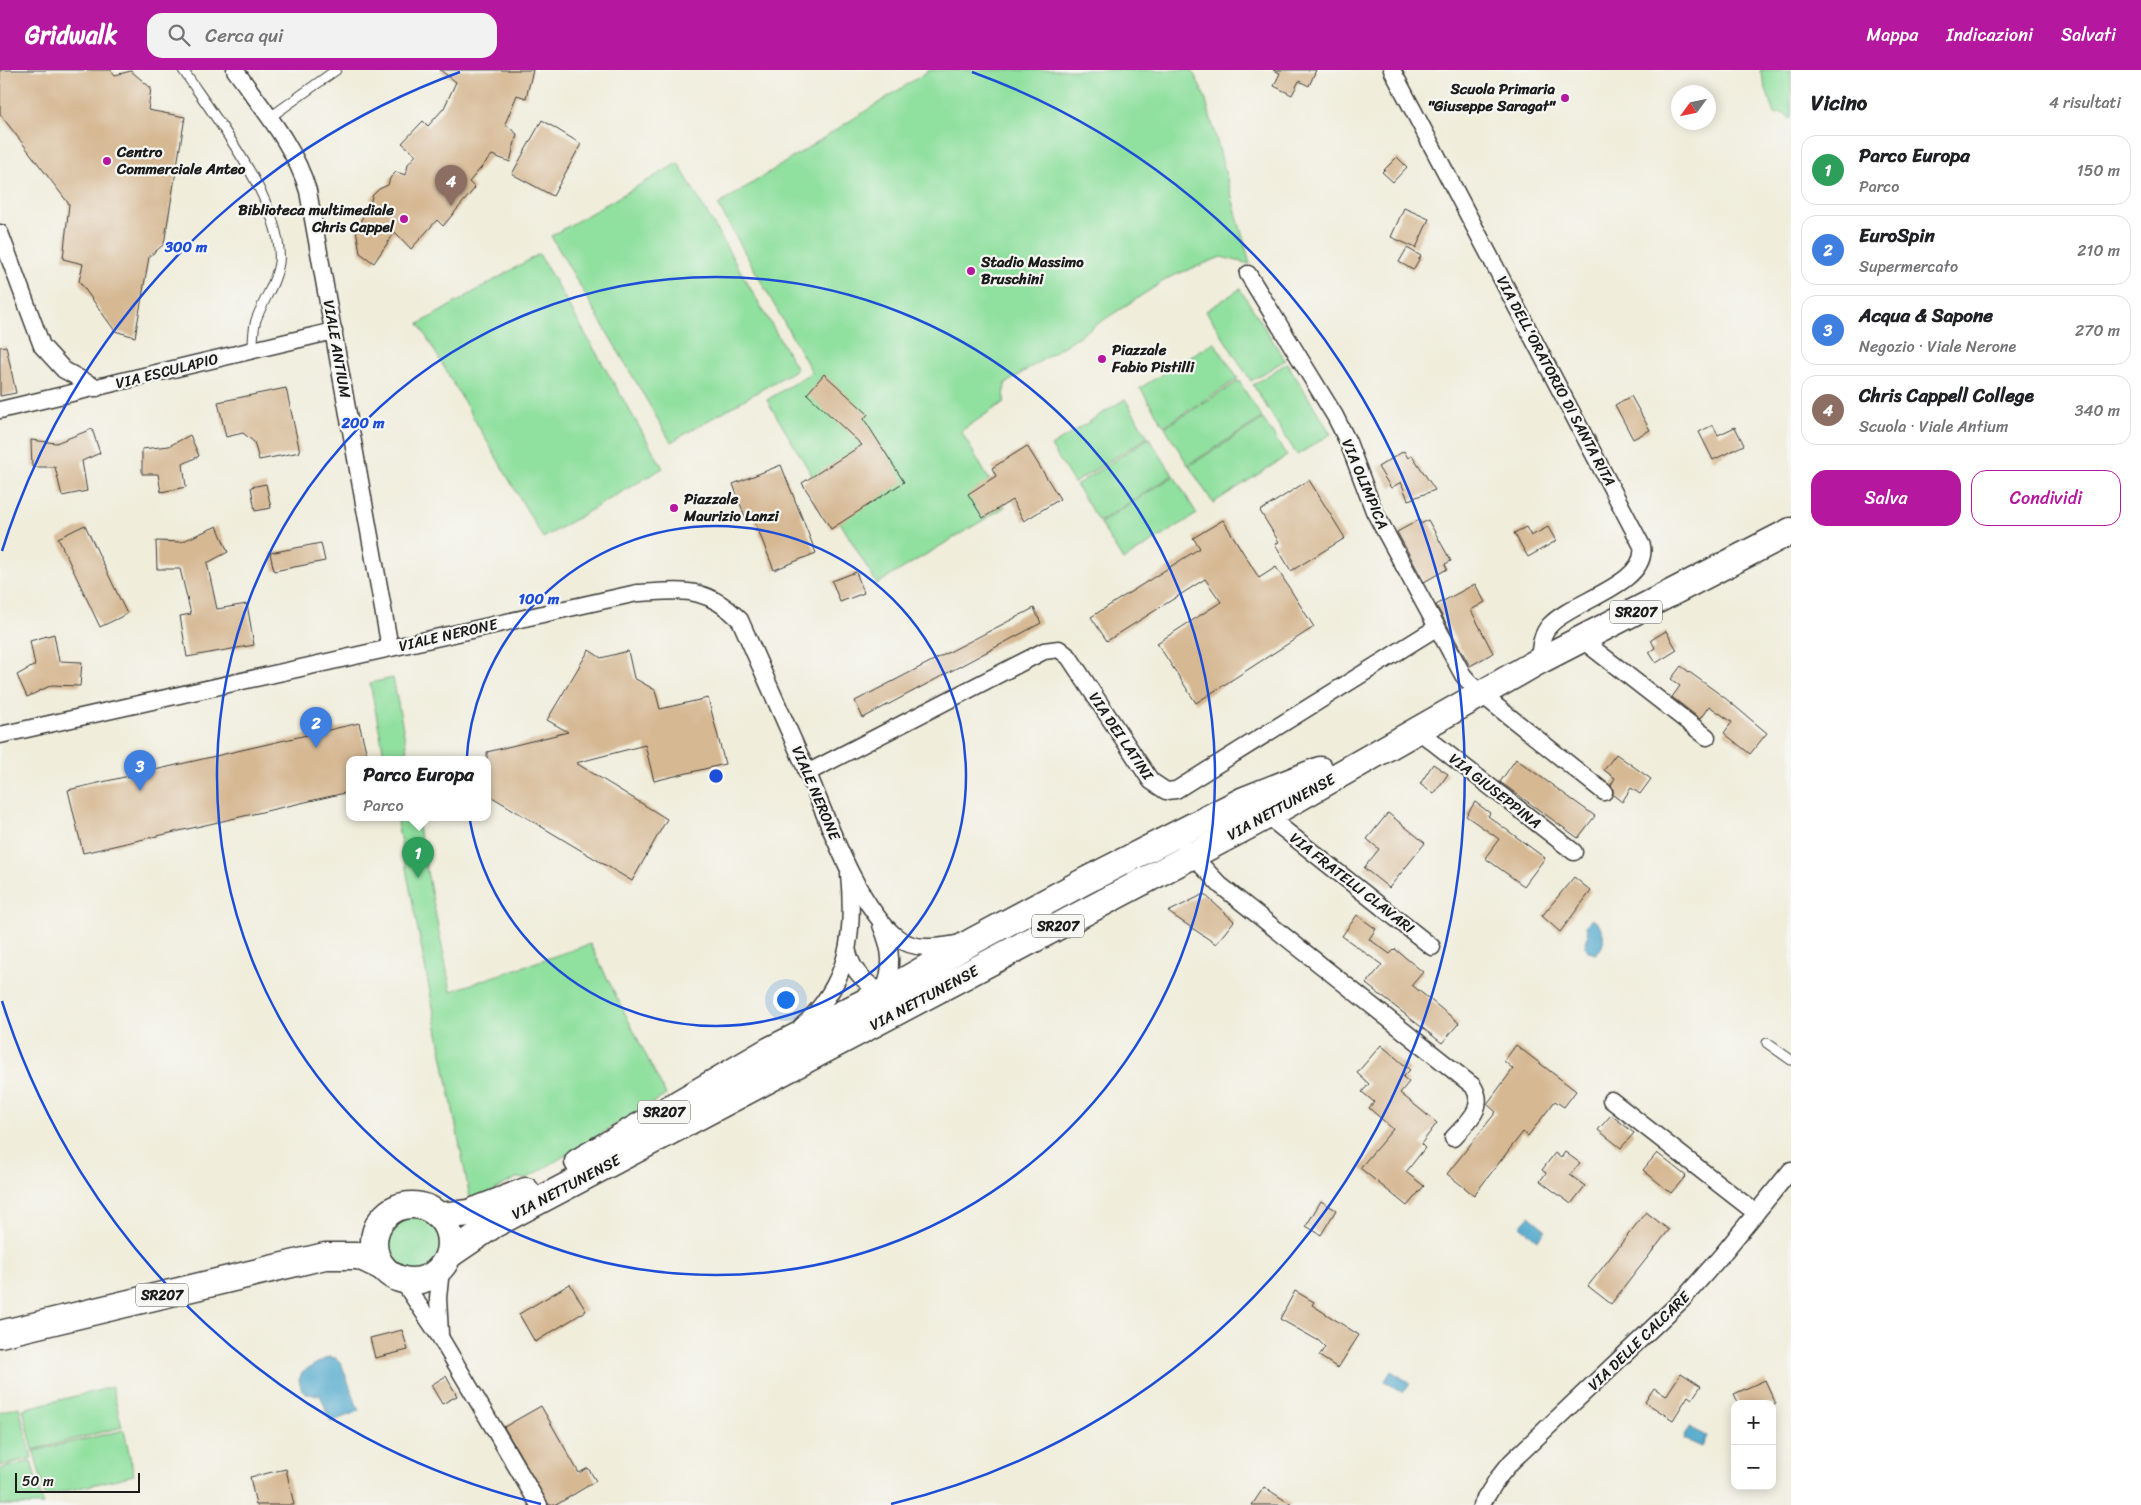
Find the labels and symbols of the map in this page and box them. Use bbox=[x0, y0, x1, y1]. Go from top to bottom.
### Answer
place label: Scuola Primaria "Giuseppe Saragat" bbox=[1428, 76, 1557, 119]
north arrow bbox=[1671, 85, 1716, 130]
marker: Scuola Primaria "Giuseppe Saragat" bbox=[1559, 92, 1571, 104]
place label: Centro Commerciale Anteo bbox=[116, 139, 246, 182]
marker: Centro Commerciale Anteo bbox=[101, 155, 113, 167]
pin: 4 bbox=[435, 165, 467, 206]
place label: Biblioteca multimediale Chris Cappel bbox=[238, 197, 395, 240]
marker: Biblioteca multimediale Chris Cappel bbox=[398, 213, 410, 225]
text: 300 m bbox=[164, 234, 208, 260]
place label: Stadio Massimo Bruschini bbox=[980, 249, 1084, 292]
marker: Stadio Massimo Bruschini bbox=[965, 265, 977, 277]
street label: VIA DELL'ORATORIO DI SANTA RITA bbox=[1489, 271, 1623, 491]
street label: VIALE ANTIUM bbox=[316, 298, 358, 400]
place label: Piazzale Fabio Pistilli bbox=[1111, 337, 1195, 380]
street label: VIA ESCULAPIO bbox=[113, 346, 221, 396]
marker: Piazzale Fabio Pistilli bbox=[1096, 353, 1108, 365]
text: 200 m bbox=[340, 410, 385, 436]
street label: VIA OLIMPICA bbox=[1334, 435, 1396, 533]
place label: Piazzale Maurizio Lanzi bbox=[683, 486, 780, 529]
marker: Piazzale Maurizio Lanzi bbox=[668, 502, 680, 514]
text: 100 m bbox=[519, 586, 560, 612]
road number: SR207 bbox=[1610, 600, 1662, 624]
street label: VIALE NERONE bbox=[396, 611, 501, 659]
street label: VIA DEI LATINI bbox=[1082, 687, 1161, 786]
pin: 2 bbox=[300, 707, 332, 748]
street label: VIALE NERONE bbox=[784, 742, 848, 846]
street label: VIA GIUSEPPINA bbox=[1443, 746, 1547, 836]
pin: 3 bbox=[124, 750, 156, 791]
street label: VIA NETTUNENSE bbox=[1222, 766, 1341, 848]
centre of rings bbox=[707, 767, 725, 785]
street label: VIA FRATELLI CLAVARI bbox=[1284, 826, 1421, 941]
pin: 1 bbox=[402, 837, 434, 878]
road number: SR207 bbox=[1032, 914, 1084, 938]
street label: VIA NETTUNENSE bbox=[865, 958, 985, 1038]
your location bbox=[773, 987, 799, 1013]
road number: SR207 bbox=[638, 1100, 690, 1124]
street label: VIA NETTUNENSE bbox=[507, 1147, 627, 1227]
road number: SR207 bbox=[136, 1284, 188, 1306]
street label: VIA DELLE CALCARE bbox=[1582, 1284, 1698, 1397]
scale bar bbox=[15, 1470, 140, 1493]

